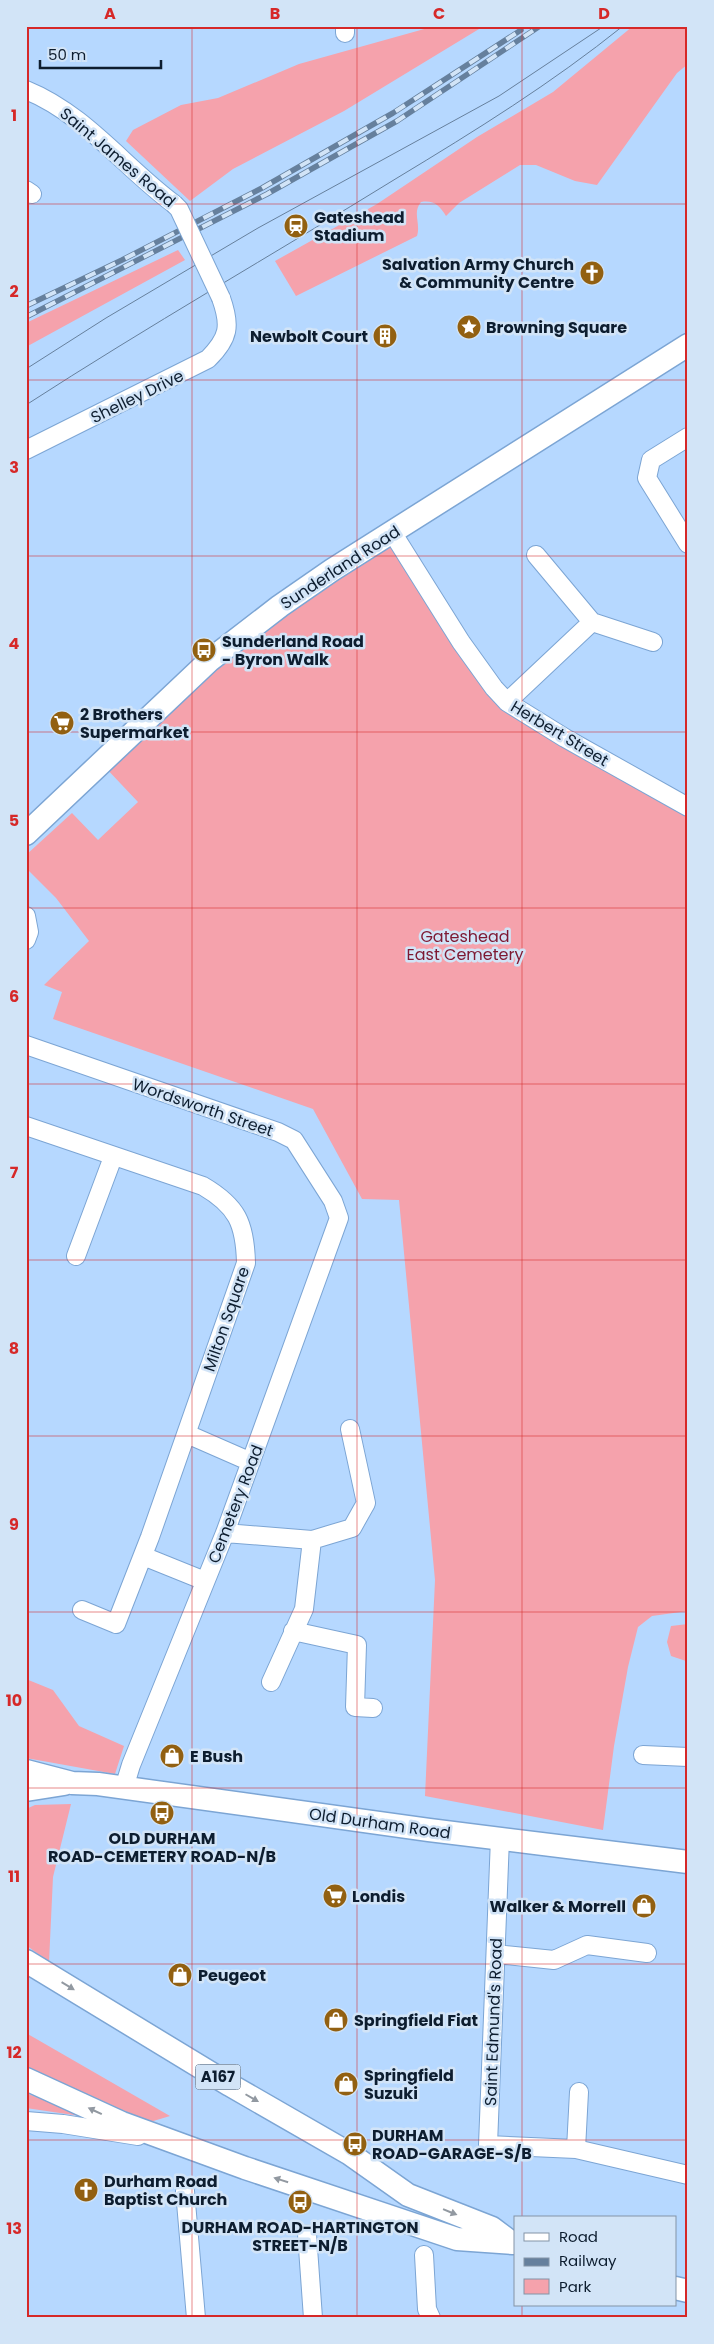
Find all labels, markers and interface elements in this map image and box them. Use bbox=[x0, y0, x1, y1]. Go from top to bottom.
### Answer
text: A bbox=[104, 2, 116, 25]
text: B bbox=[270, 2, 280, 25]
text: C bbox=[433, 2, 445, 25]
text: D bbox=[598, 2, 610, 25]
scale bar bbox=[40, 38, 161, 70]
text: 50 m bbox=[48, 44, 86, 65]
street label: Saint James Road bbox=[55, 102, 180, 213]
text: 1 bbox=[11, 104, 17, 127]
place label: Gateshead Stadium bbox=[314, 206, 405, 247]
station icon: Gateshead Stadium bbox=[283, 213, 309, 239]
place label: Salvation Army Church & Community Centre bbox=[382, 253, 574, 294]
church icon: Salvation Army Church & Community Centre bbox=[579, 260, 605, 286]
text: 2 bbox=[9, 280, 19, 303]
place icon: Browning Square bbox=[456, 314, 482, 340]
place label: Browning Square bbox=[486, 316, 627, 339]
building icon: Newbolt Court bbox=[372, 323, 398, 349]
place label: Newbolt Court bbox=[250, 325, 368, 348]
street label: Shelley Drive bbox=[87, 364, 188, 429]
text: 3 bbox=[9, 456, 19, 479]
street label: Sunderland Road bbox=[276, 520, 405, 615]
place label: Sunderland Road - Byron Walk bbox=[222, 630, 364, 671]
text: 4 bbox=[9, 632, 20, 655]
bus stop icon: Sunderland Road - Byron Walk bbox=[191, 637, 217, 663]
street label: Herbert Street bbox=[506, 695, 613, 772]
place label: 2 Brothers Supermarket bbox=[80, 703, 189, 744]
supermarket icon: 2 Brothers Supermarket bbox=[49, 710, 75, 736]
text: 5 bbox=[9, 809, 19, 832]
park label: Gateshead East Cemetery bbox=[407, 925, 523, 966]
text: 6 bbox=[9, 985, 19, 1008]
street label: Wordsworth Street bbox=[129, 1073, 276, 1142]
text: 7 bbox=[10, 1161, 19, 1184]
street label: Milton Square bbox=[198, 1264, 255, 1375]
text: 8 bbox=[9, 1337, 19, 1360]
street label: Cemetery Road bbox=[202, 1442, 269, 1567]
text: 9 bbox=[9, 1513, 19, 1536]
text: 10 bbox=[6, 1689, 22, 1712]
shop icon: E Bush bbox=[159, 1743, 185, 1769]
place label: E Bush bbox=[190, 1745, 243, 1768]
bus stop icon: OLD DURHAM ROAD-CEMETERY ROAD-N/B bbox=[149, 1800, 175, 1826]
street label: Old Durham Road bbox=[308, 1802, 452, 1845]
place label: OLD DURHAM ROAD-CEMETERY ROAD-N/B bbox=[48, 1827, 276, 1868]
text: 11 bbox=[8, 1865, 20, 1888]
supermarket icon: Londis bbox=[322, 1883, 348, 1909]
place label: Londis bbox=[352, 1885, 405, 1908]
shop icon: Walker & Morrell bbox=[631, 1893, 657, 1919]
place label: Walker & Morrell bbox=[490, 1895, 626, 1918]
street label: Saint Edmund's Road bbox=[479, 1938, 508, 2106]
shop icon: Peugeot bbox=[167, 1962, 193, 1988]
place label: Peugeot bbox=[198, 1964, 266, 1987]
one-way arrow bbox=[62, 1981, 75, 1990]
shop icon: Springfield Fiat bbox=[323, 2007, 349, 2033]
place label: Springfield Fiat bbox=[354, 2009, 478, 2032]
text: 12 bbox=[6, 2041, 22, 2064]
road number: A167 bbox=[196, 2064, 240, 2090]
place label: Springfield Suzuki bbox=[364, 2064, 454, 2105]
shop icon: Springfield Suzuki bbox=[333, 2071, 359, 2097]
one-way arrow bbox=[245, 2093, 258, 2102]
one-way arrow bbox=[88, 2106, 102, 2114]
place label: DURHAM ROAD-GARAGE-S/B bbox=[372, 2124, 532, 2165]
bus stop icon: DURHAM ROAD-GARAGE-S/B bbox=[342, 2131, 368, 2157]
place label: Durham Road Baptist Church bbox=[104, 2170, 227, 2211]
one-way arrow bbox=[274, 2175, 289, 2183]
church icon: Durham Road Baptist Church bbox=[73, 2177, 99, 2203]
bus stop icon: DURHAM ROAD-HARTINGTON STREET-N/B bbox=[287, 2189, 313, 2215]
one-way arrow bbox=[443, 2208, 458, 2216]
place label: DURHAM ROAD-HARTINGTON STREET-N/B bbox=[181, 2216, 419, 2257]
legend bbox=[514, 2216, 676, 2306]
text: 13 bbox=[6, 2217, 22, 2240]
text: Road bbox=[559, 2226, 598, 2247]
text: Railway bbox=[559, 2250, 617, 2271]
text: Park bbox=[559, 2276, 591, 2297]

